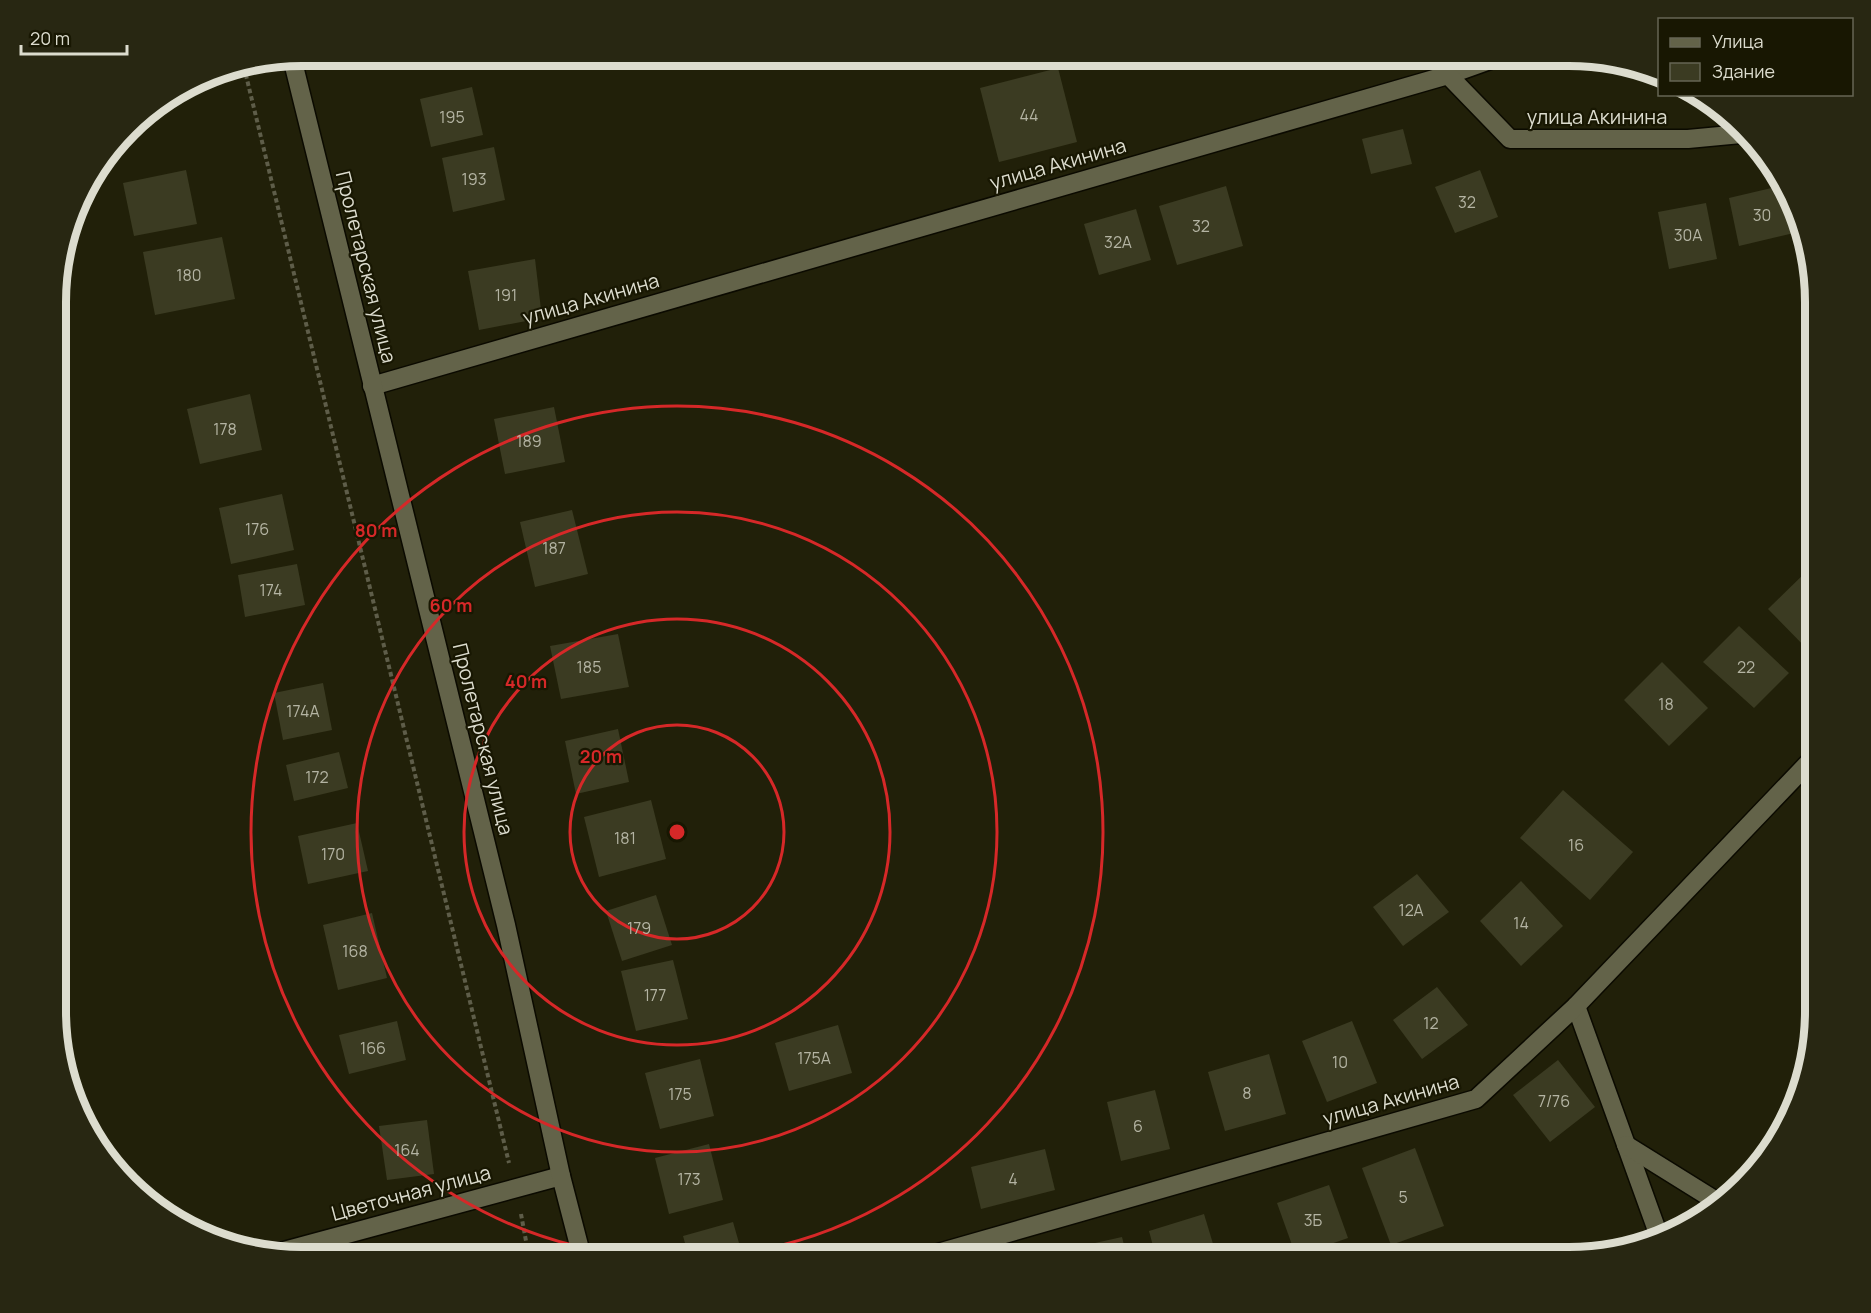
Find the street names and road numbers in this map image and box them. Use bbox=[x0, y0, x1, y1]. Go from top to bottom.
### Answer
street label: улица Акинина bbox=[1527, 103, 1667, 130]
street label: улица Акинина bbox=[987, 131, 1129, 196]
street label: Пролетарская улица bbox=[330, 168, 403, 366]
street label: улица Акинина bbox=[520, 266, 662, 331]
street label: Пролетарская улица bbox=[447, 640, 520, 838]
street label: улица Акинина bbox=[1320, 1067, 1462, 1132]
street label: Цветочная улица bbox=[328, 1158, 493, 1227]

